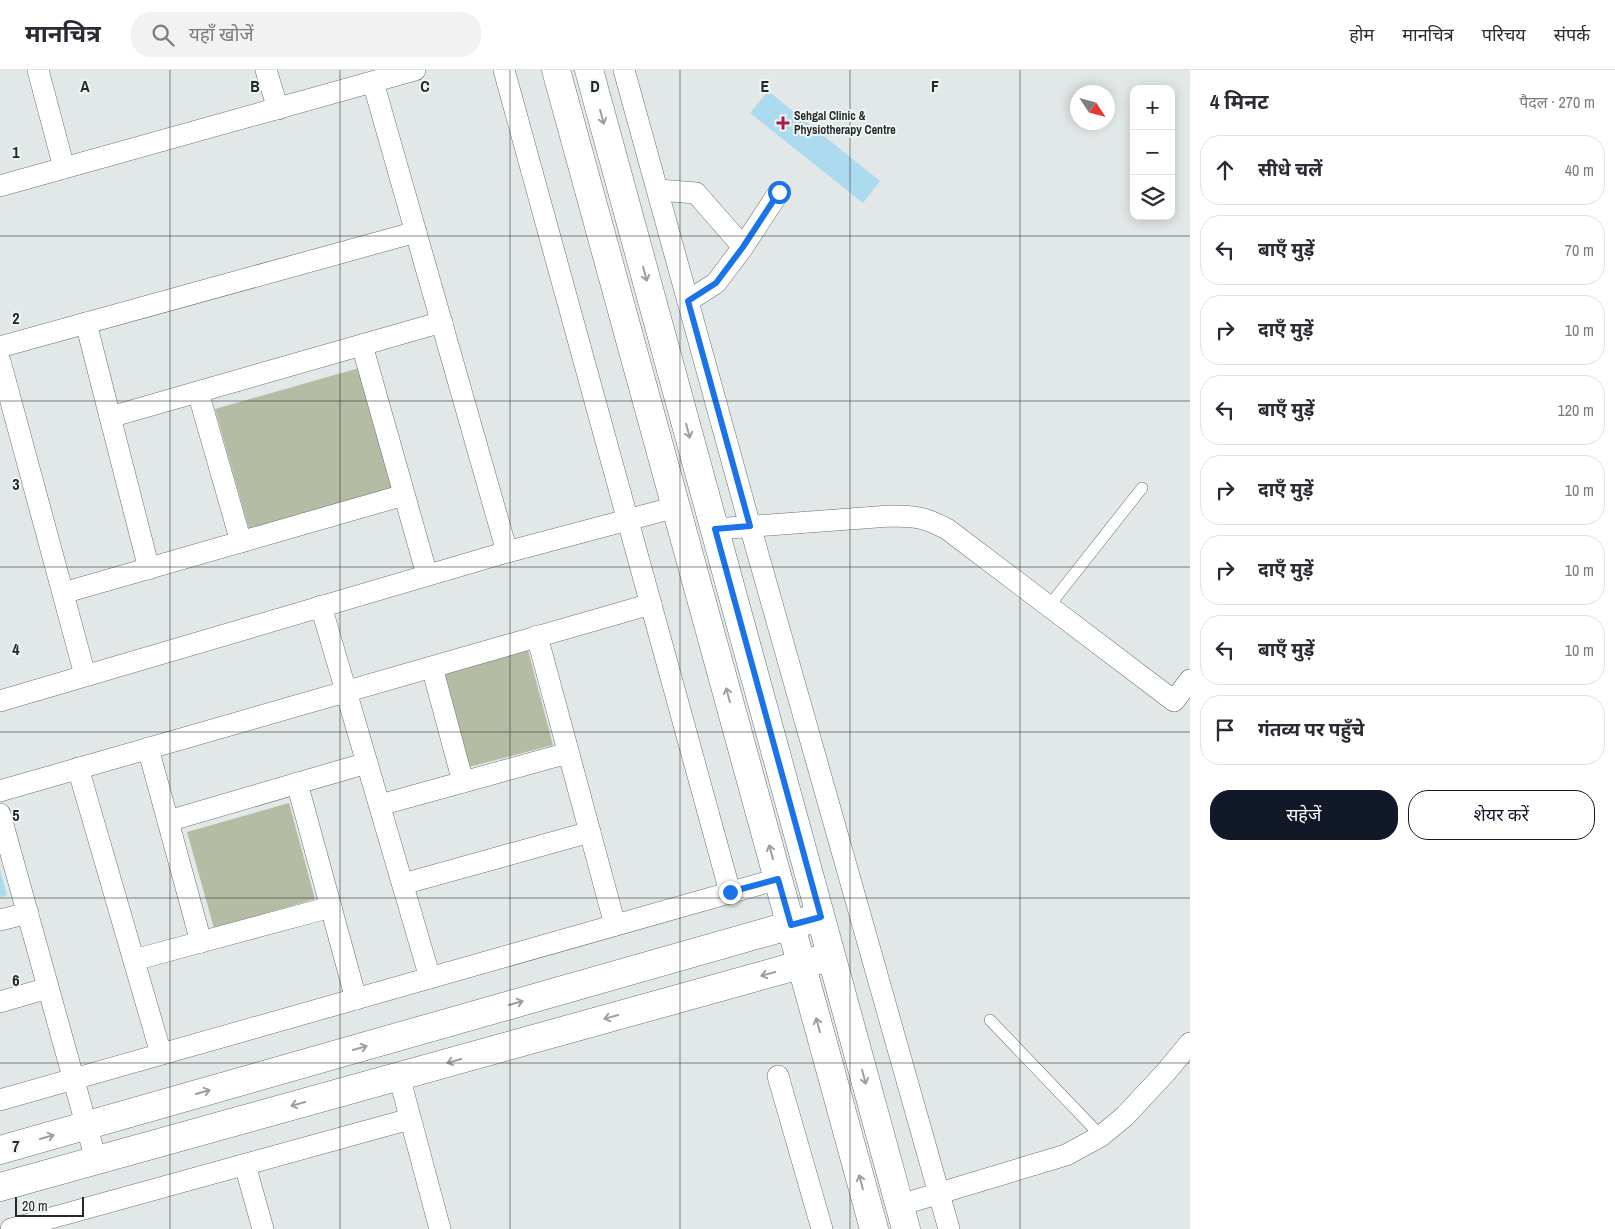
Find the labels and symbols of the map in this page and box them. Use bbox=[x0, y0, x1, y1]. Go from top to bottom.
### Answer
text: A bbox=[80, 75, 90, 97]
text: B bbox=[250, 75, 260, 97]
text: C bbox=[420, 75, 430, 97]
text: D bbox=[590, 75, 600, 97]
text: E bbox=[761, 75, 770, 97]
text: F bbox=[931, 75, 939, 97]
north arrow bbox=[1070, 85, 1115, 130]
place label: Sehgal Clinic & Physiotherapy Centre bbox=[794, 108, 896, 138]
one-way arrow bbox=[598, 109, 608, 125]
marker: Sehgal Clinic & Physiotherapy Centre bbox=[776, 116, 790, 130]
text: 1 bbox=[12, 141, 20, 163]
route start bbox=[768, 181, 791, 204]
one-way arrow bbox=[641, 265, 650, 281]
text: 2 bbox=[12, 307, 20, 329]
one-way arrow bbox=[684, 422, 693, 438]
text: 3 bbox=[12, 473, 20, 495]
text: 4 bbox=[12, 638, 20, 660]
one-way arrow bbox=[722, 687, 732, 703]
text: 5 bbox=[12, 804, 20, 826]
one-way arrow bbox=[765, 844, 775, 860]
route end bbox=[719, 881, 742, 904]
text: 6 bbox=[12, 969, 20, 991]
one-way arrow bbox=[760, 970, 776, 979]
one-way arrow bbox=[507, 998, 523, 1008]
one-way arrow bbox=[603, 1013, 619, 1023]
one-way arrow bbox=[813, 1018, 822, 1034]
one-way arrow bbox=[351, 1043, 367, 1052]
one-way arrow bbox=[447, 1056, 463, 1066]
one-way arrow bbox=[860, 1068, 870, 1084]
one-way arrow bbox=[195, 1087, 211, 1097]
one-way arrow bbox=[290, 1100, 306, 1109]
one-way arrow bbox=[38, 1131, 54, 1141]
text: 7 bbox=[12, 1135, 20, 1157]
one-way arrow bbox=[856, 1174, 865, 1190]
scale bar bbox=[15, 1194, 84, 1217]

